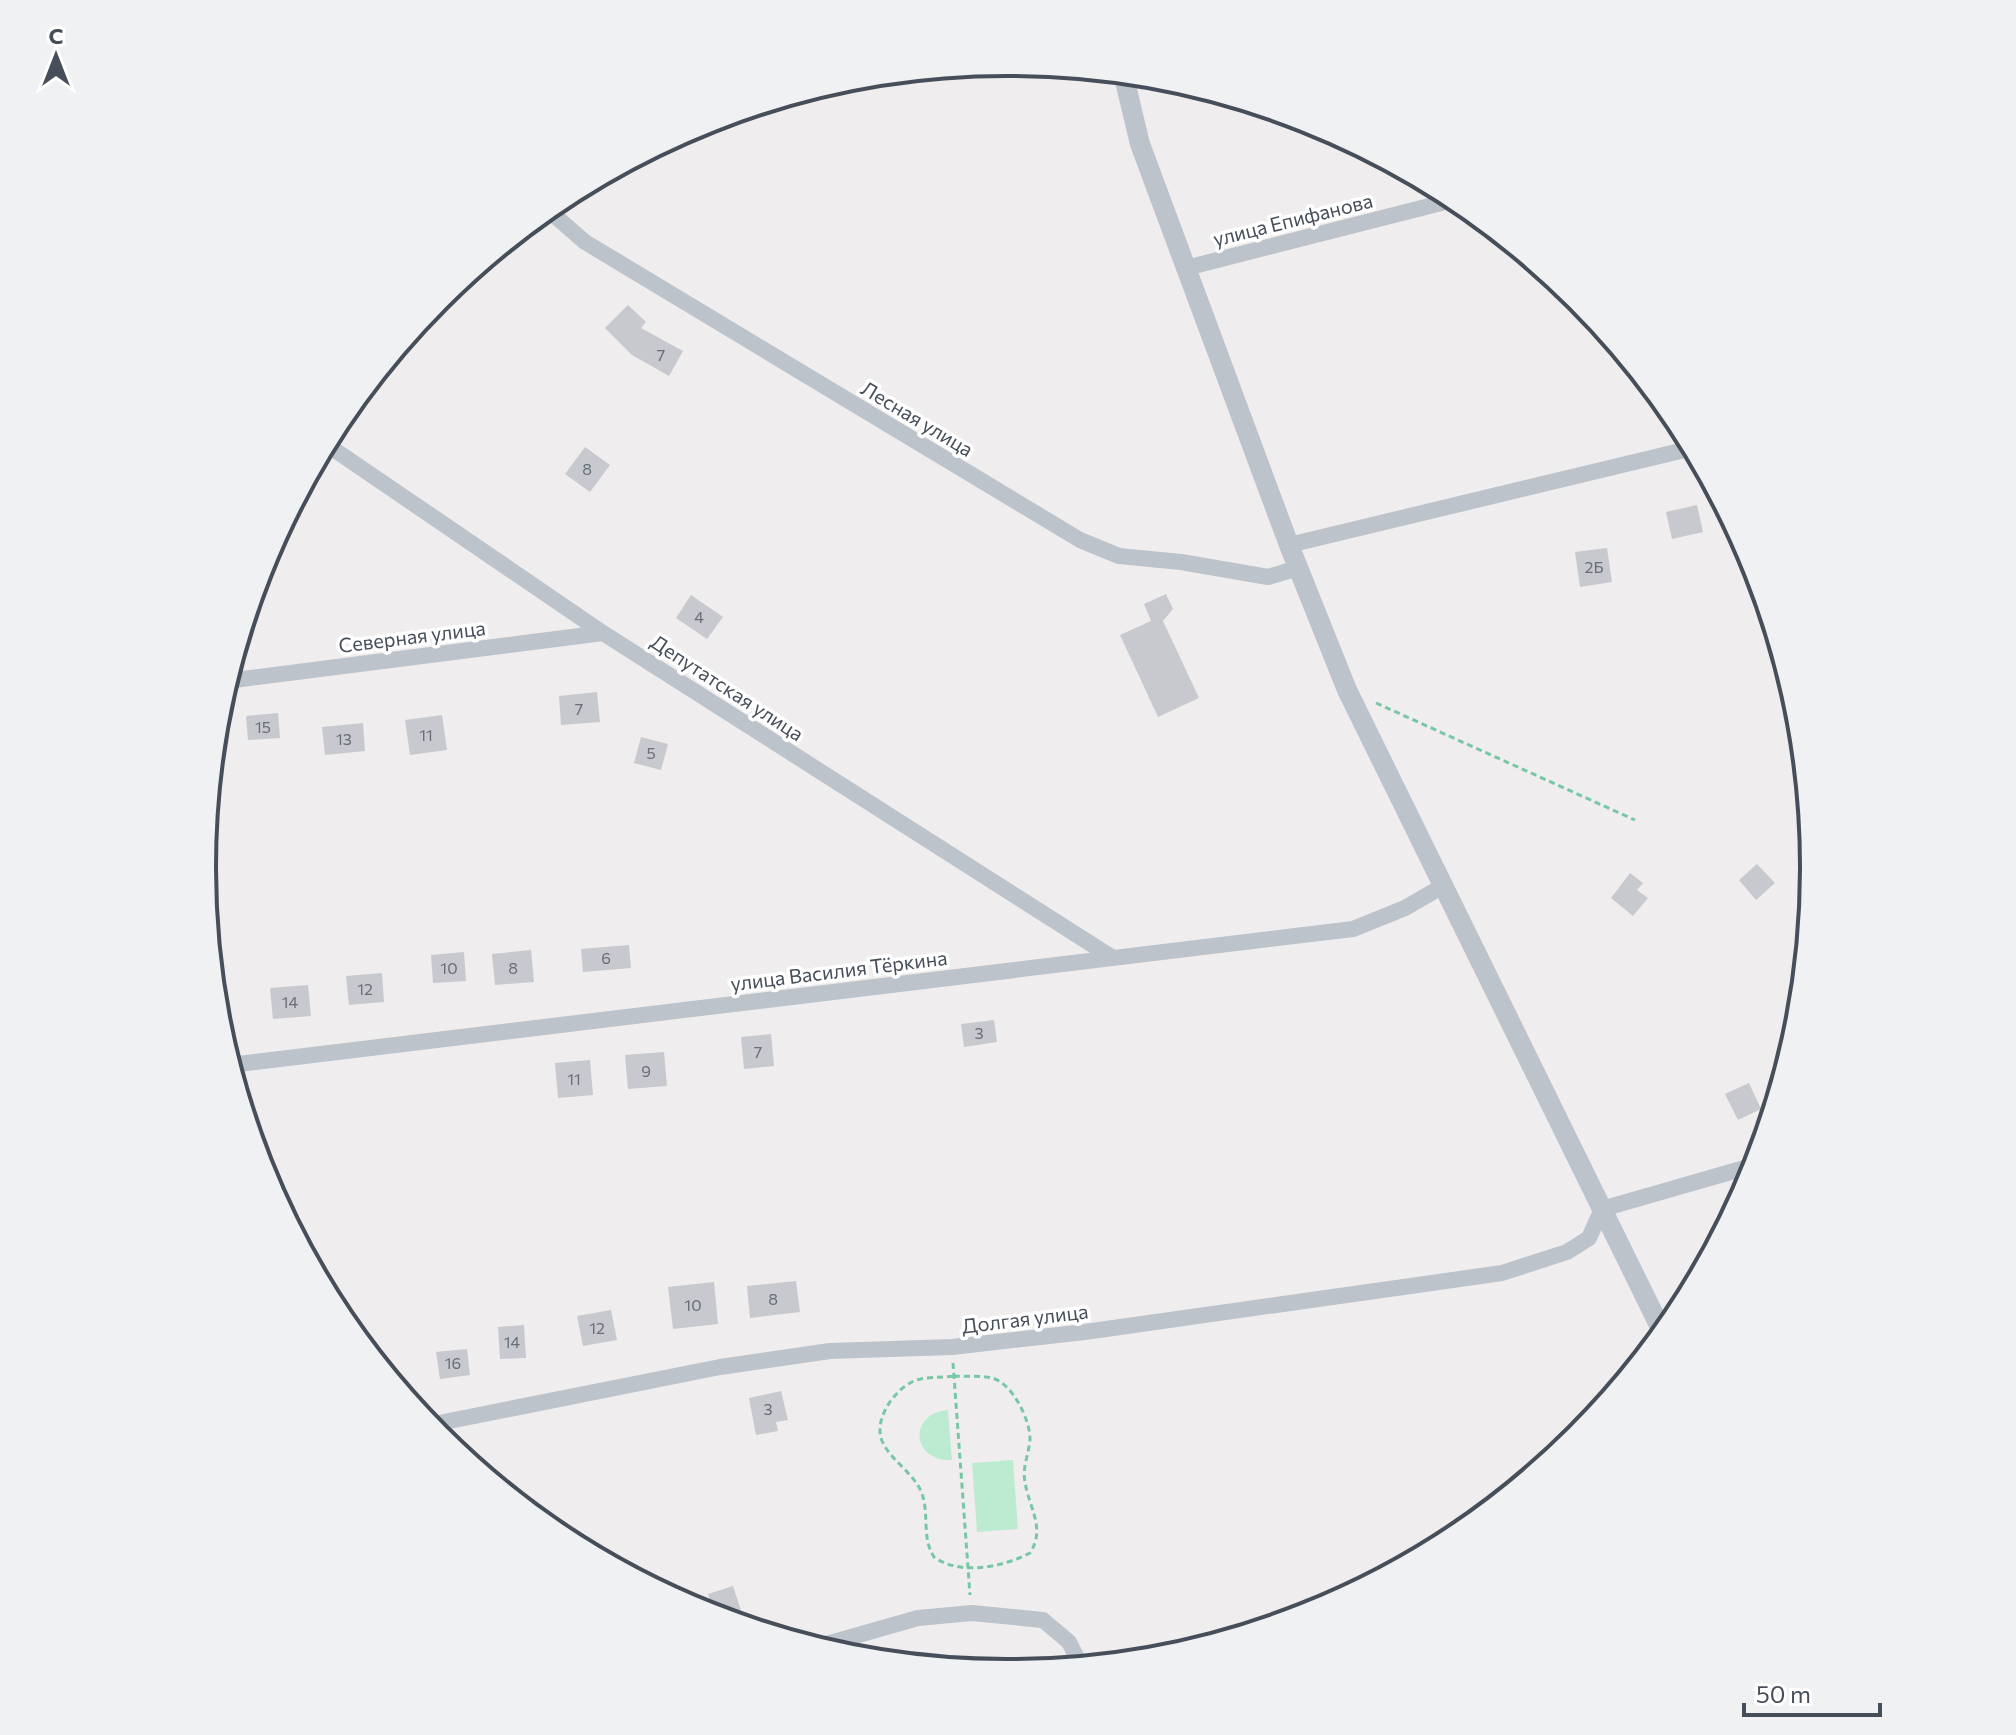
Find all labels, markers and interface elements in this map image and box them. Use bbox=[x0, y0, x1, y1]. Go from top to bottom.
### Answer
north arrow bbox=[16, 16, 96, 96]
text: С bbox=[48, 22, 64, 49]
street label: улица Епифанова bbox=[1210, 188, 1375, 250]
house number: 7 bbox=[657, 345, 665, 364]
street label: Лесная улица bbox=[857, 375, 978, 461]
house number: 8 bbox=[582, 459, 592, 478]
house number: 2Б bbox=[1585, 557, 1603, 576]
house number: 4 bbox=[694, 607, 704, 626]
street label: Северная улица bbox=[337, 615, 487, 657]
street label: Депутатская улица bbox=[647, 629, 808, 745]
house number: 7 bbox=[575, 699, 583, 718]
house number: 15 bbox=[255, 717, 271, 736]
house number: 11 bbox=[419, 725, 433, 744]
house number: 13 bbox=[336, 729, 352, 748]
house number: 5 bbox=[646, 743, 656, 762]
street label: улица Василия Тёркина bbox=[729, 945, 949, 995]
house number: 6 bbox=[601, 948, 611, 967]
house number: 10 bbox=[440, 958, 458, 977]
house number: 8 bbox=[508, 958, 518, 977]
house number: 12 bbox=[357, 979, 373, 998]
house number: 14 bbox=[282, 992, 299, 1011]
house number: 3 bbox=[974, 1023, 984, 1042]
house number: 7 bbox=[754, 1042, 762, 1061]
house number: 9 bbox=[641, 1061, 651, 1080]
house number: 11 bbox=[567, 1069, 581, 1088]
house number: 8 bbox=[768, 1289, 778, 1308]
house number: 10 bbox=[684, 1295, 702, 1314]
street label: Долгая улица bbox=[960, 1298, 1089, 1338]
house number: 12 bbox=[589, 1318, 605, 1337]
house number: 14 bbox=[504, 1332, 521, 1351]
house number: 16 bbox=[445, 1353, 461, 1372]
house number: 3 bbox=[763, 1399, 773, 1418]
scale bar bbox=[1744, 1667, 1880, 1717]
text: 50 m bbox=[1756, 1679, 1811, 1708]

